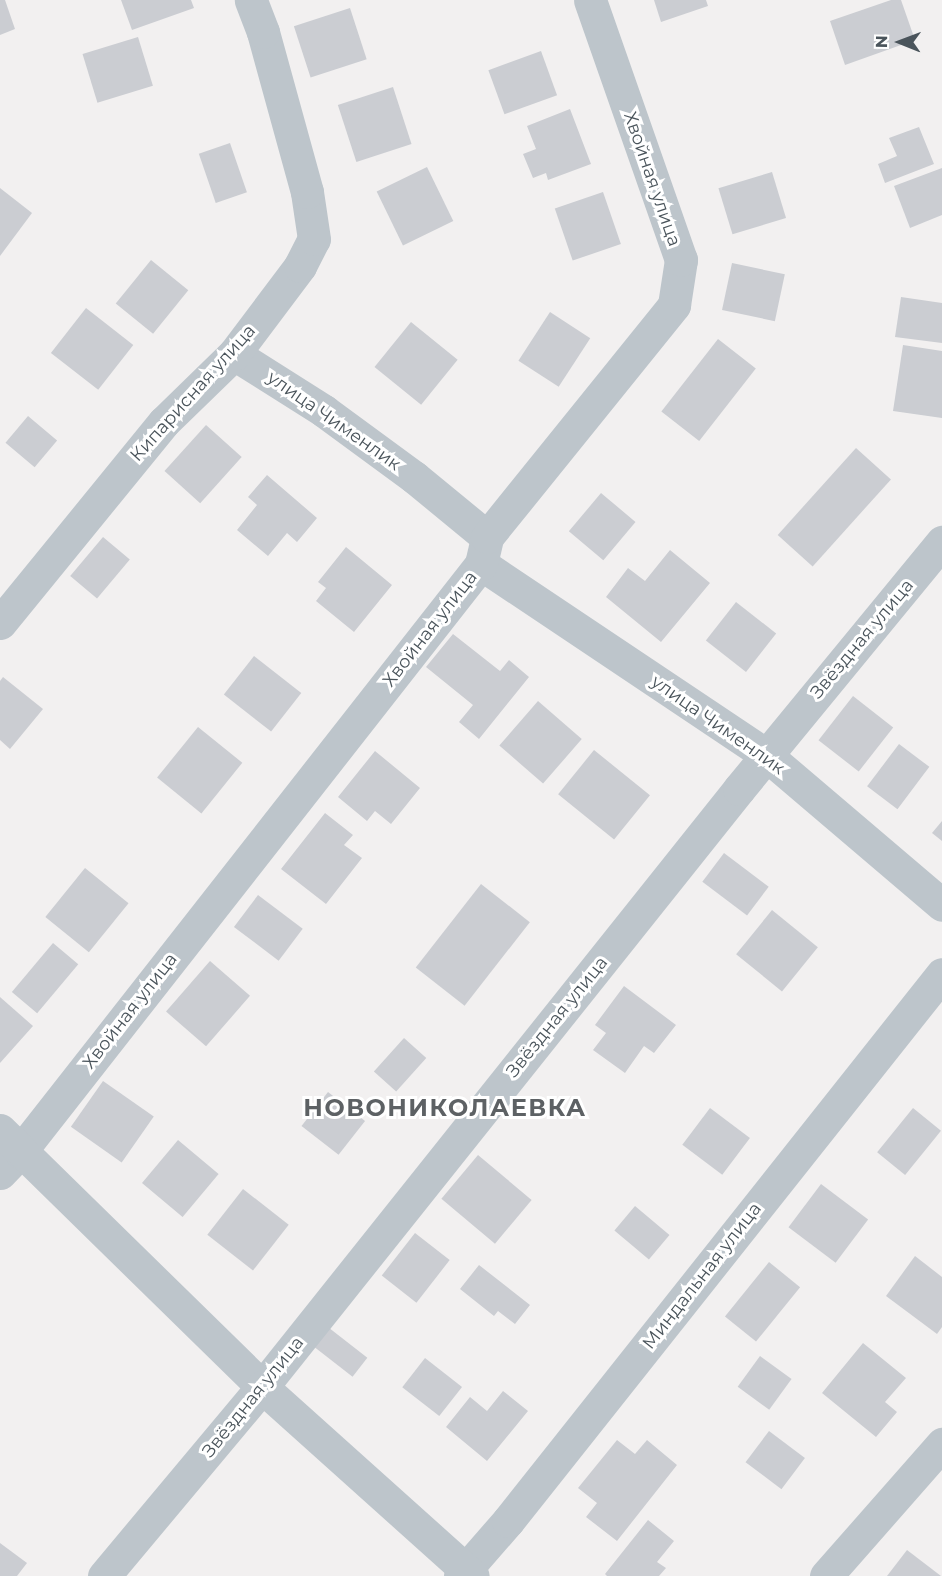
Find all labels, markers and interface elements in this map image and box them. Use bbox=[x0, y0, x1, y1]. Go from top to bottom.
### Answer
north arrow bbox=[870, 12, 930, 72]
text: N bbox=[872, 35, 891, 48]
street label: Хвойная улица bbox=[619, 109, 685, 249]
street label: Кипарисная улица bbox=[126, 320, 260, 466]
street label: улица Чименлик bbox=[263, 367, 405, 475]
street label: Хвойная улица bbox=[378, 567, 482, 691]
street label: Звёздная улица bbox=[806, 575, 918, 703]
street label: улица Чименлик bbox=[647, 671, 789, 779]
street label: Хвойная улица bbox=[78, 949, 182, 1073]
street label: Звёздная улица bbox=[502, 952, 612, 1082]
district label: НОВОНИКОЛАЕВКА bbox=[303, 1094, 587, 1122]
street label: Миндальная улица bbox=[638, 1198, 766, 1354]
street label: Звёздная улица bbox=[198, 1332, 308, 1462]

